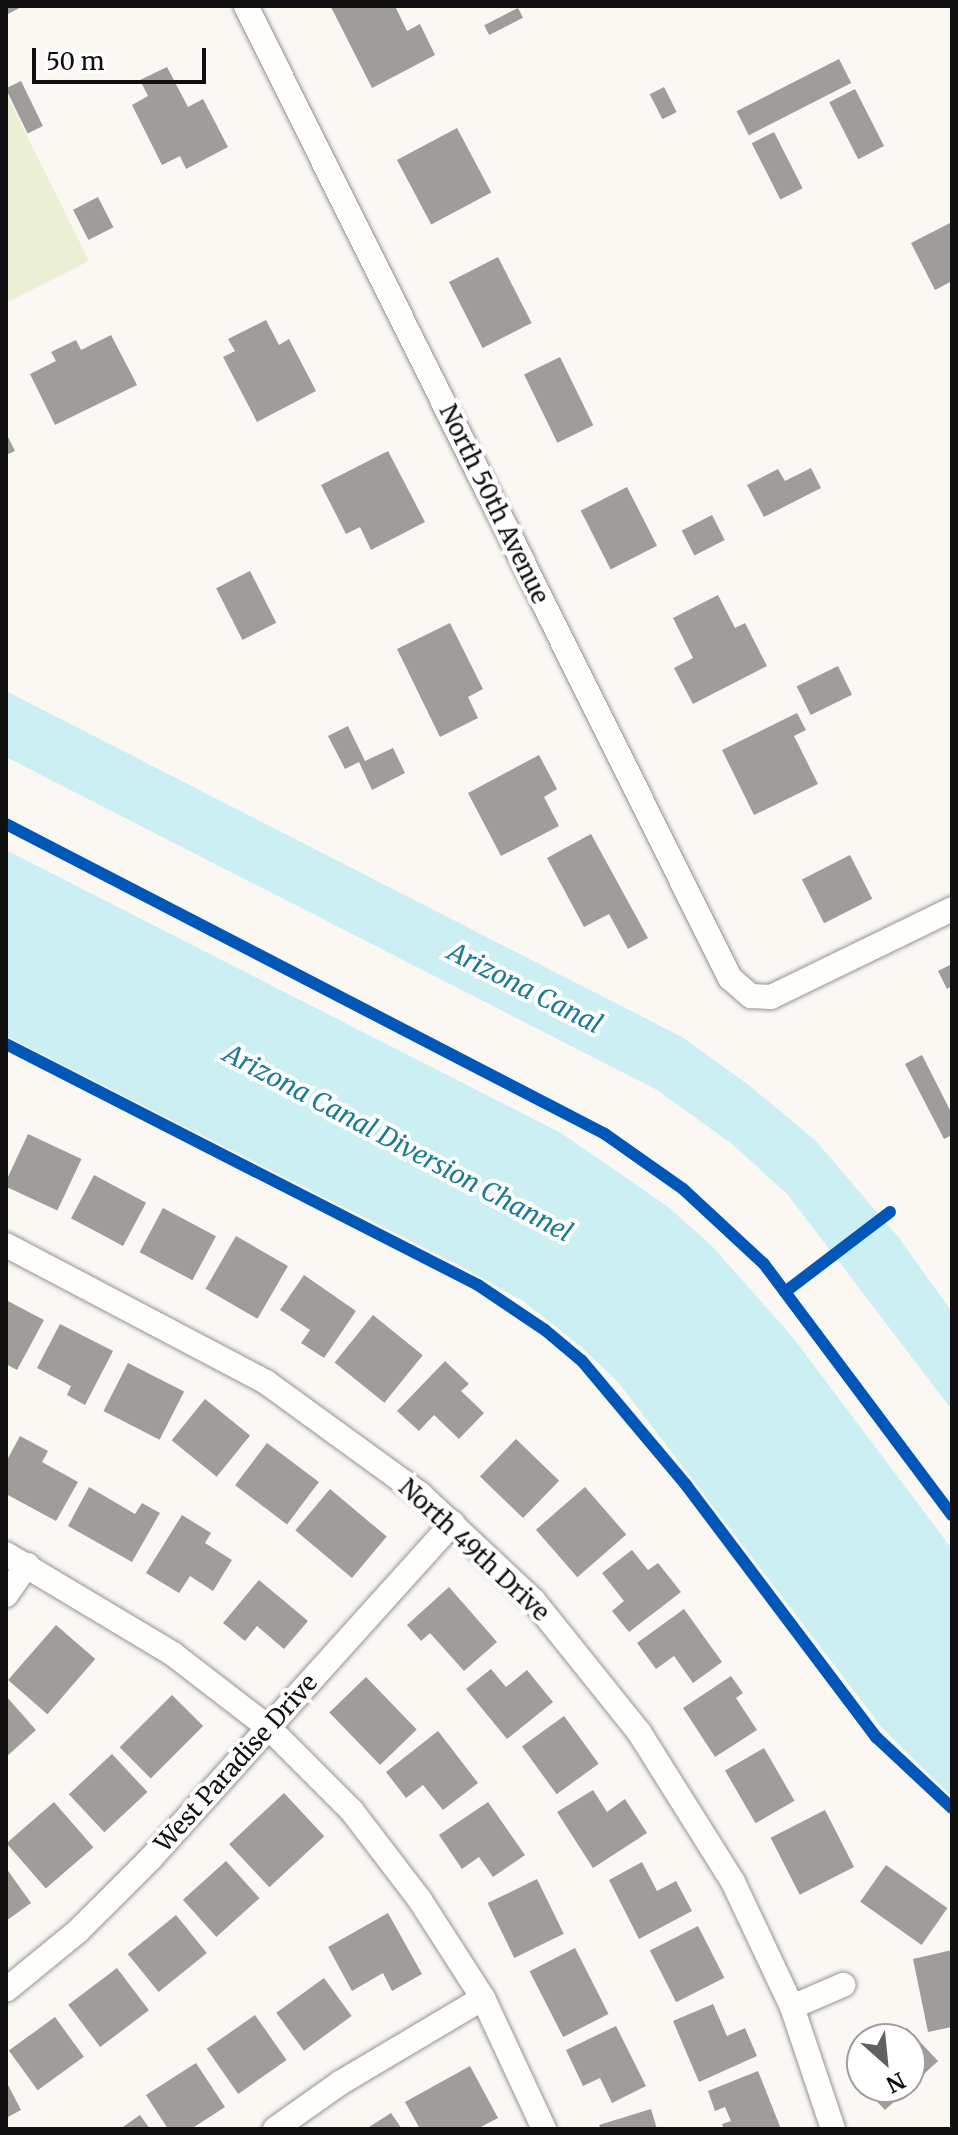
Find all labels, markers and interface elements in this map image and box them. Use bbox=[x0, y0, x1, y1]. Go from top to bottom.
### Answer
scale bar bbox=[36, 32, 210, 82]
text: 50 m bbox=[46, 46, 105, 77]
street label: North 50th Avenue bbox=[433, 400, 555, 608]
water label: Arizona Canal bbox=[443, 936, 607, 1040]
water label: Arizona Canal Diversion Channel bbox=[218, 1038, 578, 1248]
street label: North 49th Drive bbox=[393, 1473, 555, 1627]
street label: West Paradise Drive bbox=[149, 1668, 323, 1858]
north arrow bbox=[846, 2023, 926, 2103]
text: N bbox=[882, 2066, 910, 2099]

